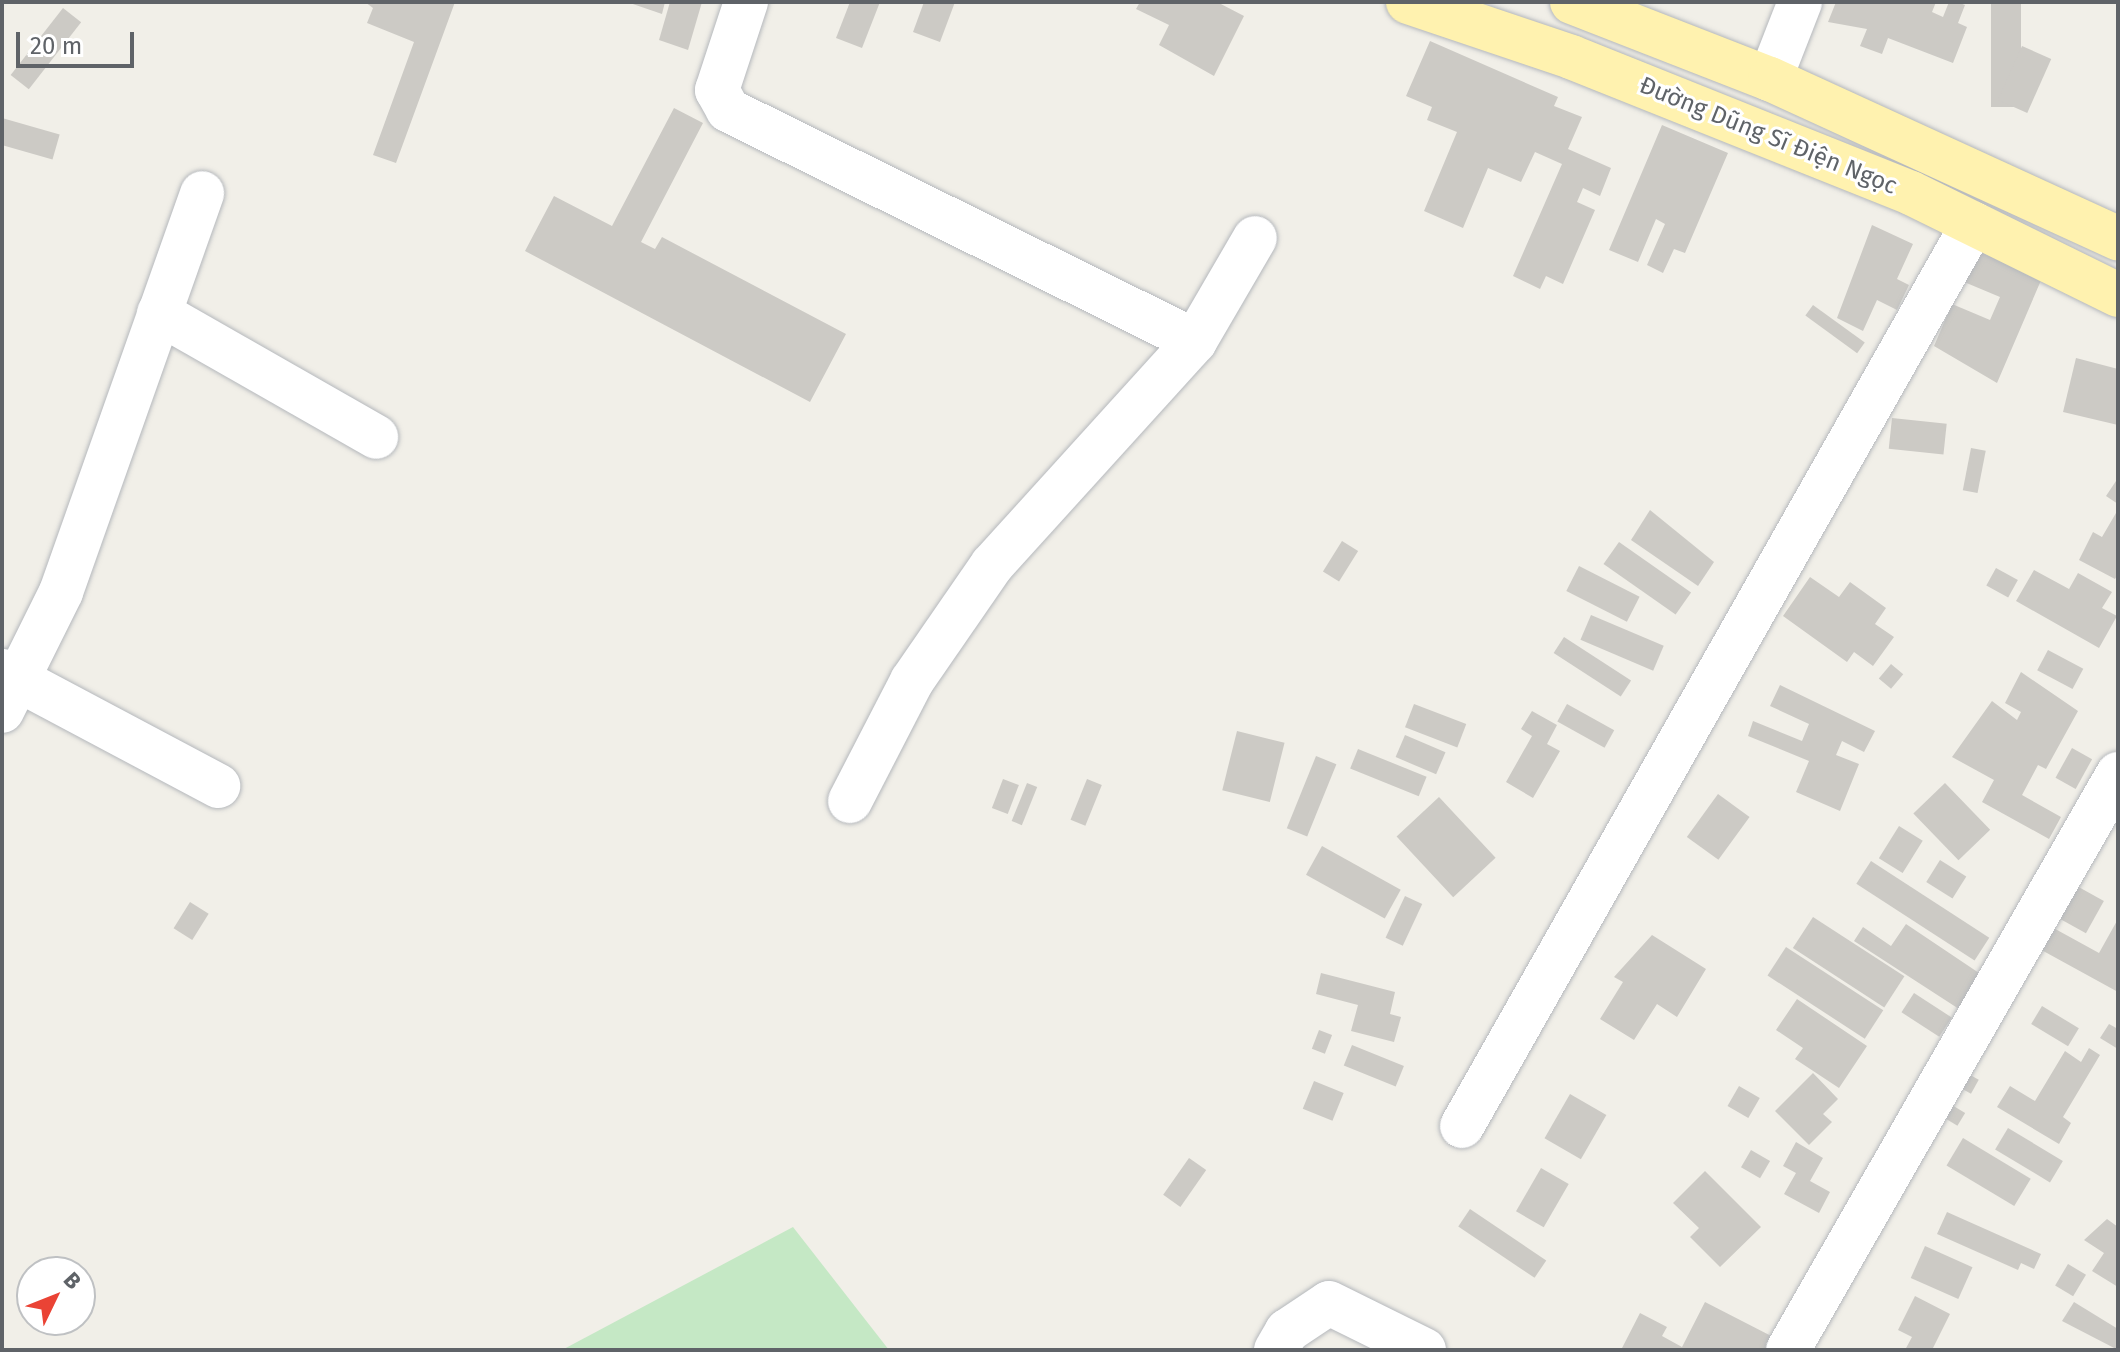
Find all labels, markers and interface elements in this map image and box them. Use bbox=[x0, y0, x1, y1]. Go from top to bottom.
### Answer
scale bar bbox=[20, 16, 138, 66]
text: 20 m bbox=[30, 32, 82, 60]
street label: Đường Dũng Sĩ Điện Ngọc bbox=[1635, 71, 1901, 201]
north arrow bbox=[16, 1256, 96, 1336]
text: B bbox=[58, 1266, 87, 1295]

